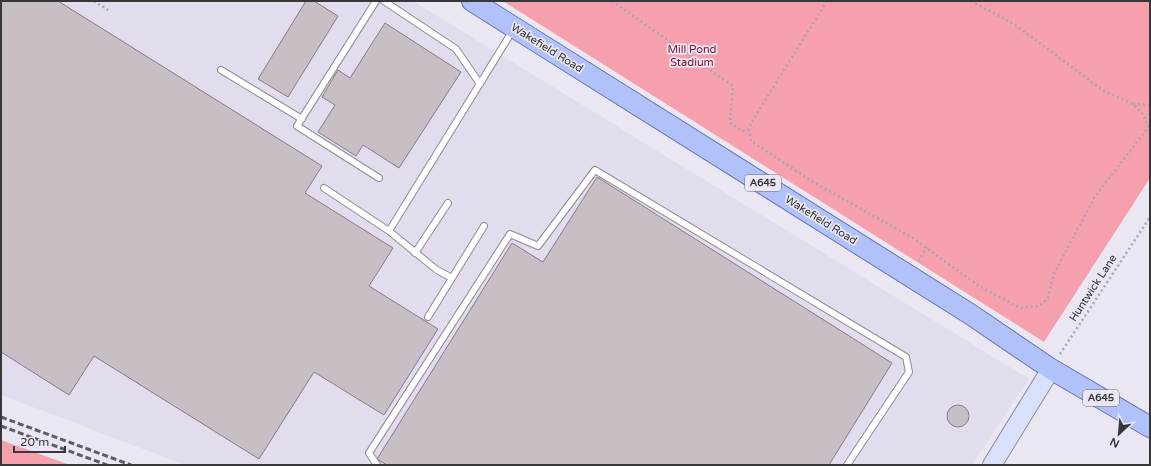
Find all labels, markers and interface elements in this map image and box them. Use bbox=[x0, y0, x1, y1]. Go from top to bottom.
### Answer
street label: Wakefield Road bbox=[509, 21, 585, 75]
park label: Mill Pond Stadium bbox=[667, 43, 717, 69]
road number: A645 bbox=[745, 175, 781, 191]
street label: Wakefield Road bbox=[783, 193, 859, 247]
street label: Huntwick Lane bbox=[1067, 252, 1119, 324]
road number: A645 bbox=[1083, 390, 1119, 406]
north arrow bbox=[1099, 414, 1139, 454]
scale bar bbox=[14, 428, 65, 454]
text: 20 m bbox=[20, 435, 49, 449]
text: N bbox=[1108, 435, 1122, 450]

